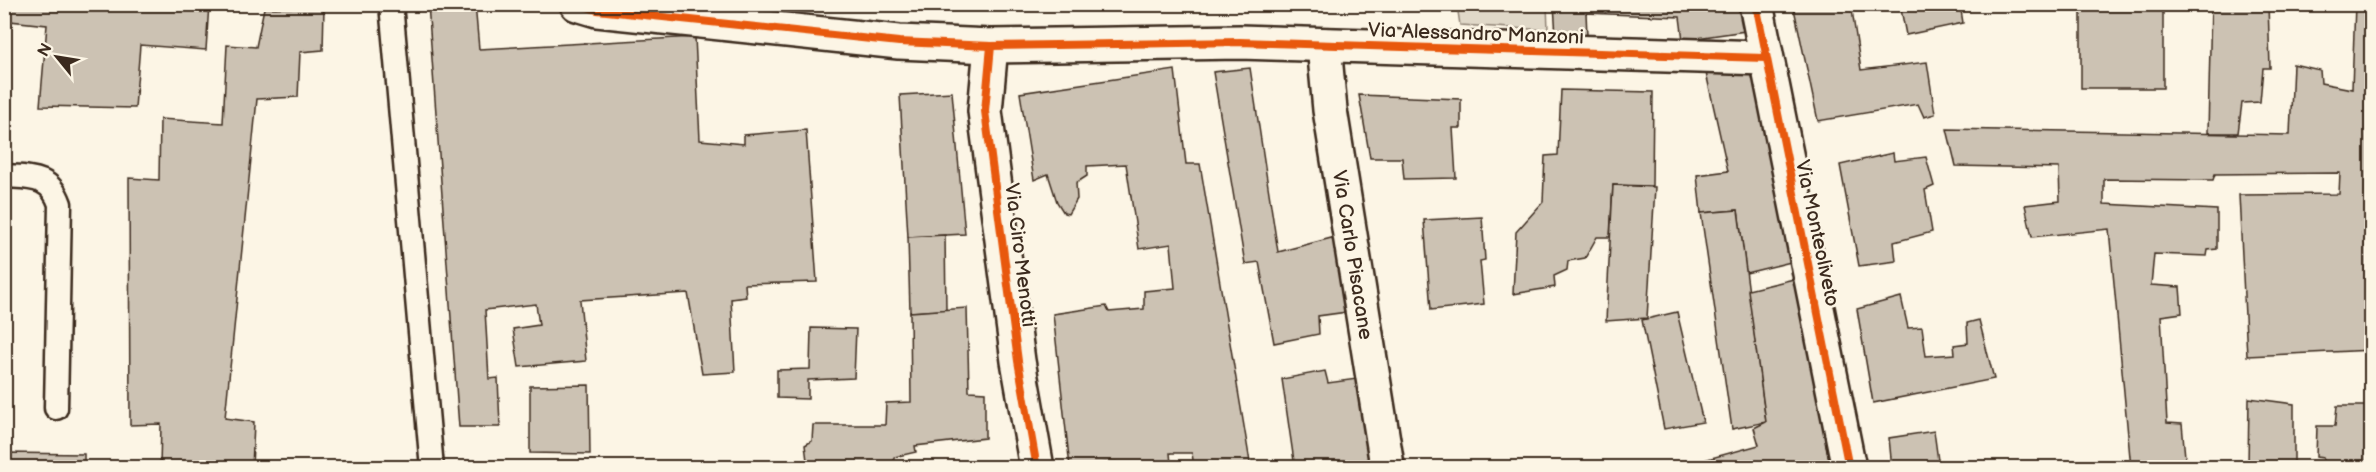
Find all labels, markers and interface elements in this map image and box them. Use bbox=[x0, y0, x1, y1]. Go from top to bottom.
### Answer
street label: Via Alessandro Manzoni bbox=[1368, 18, 1584, 50]
north arrow bbox=[27, 27, 87, 87]
text: N bbox=[34, 40, 57, 60]
street label: Via Monteoliveto bbox=[1790, 158, 1844, 309]
street label: Via Carlo Pisacane bbox=[1327, 169, 1378, 342]
street label: Via Ciro Menotti bbox=[999, 182, 1041, 328]

